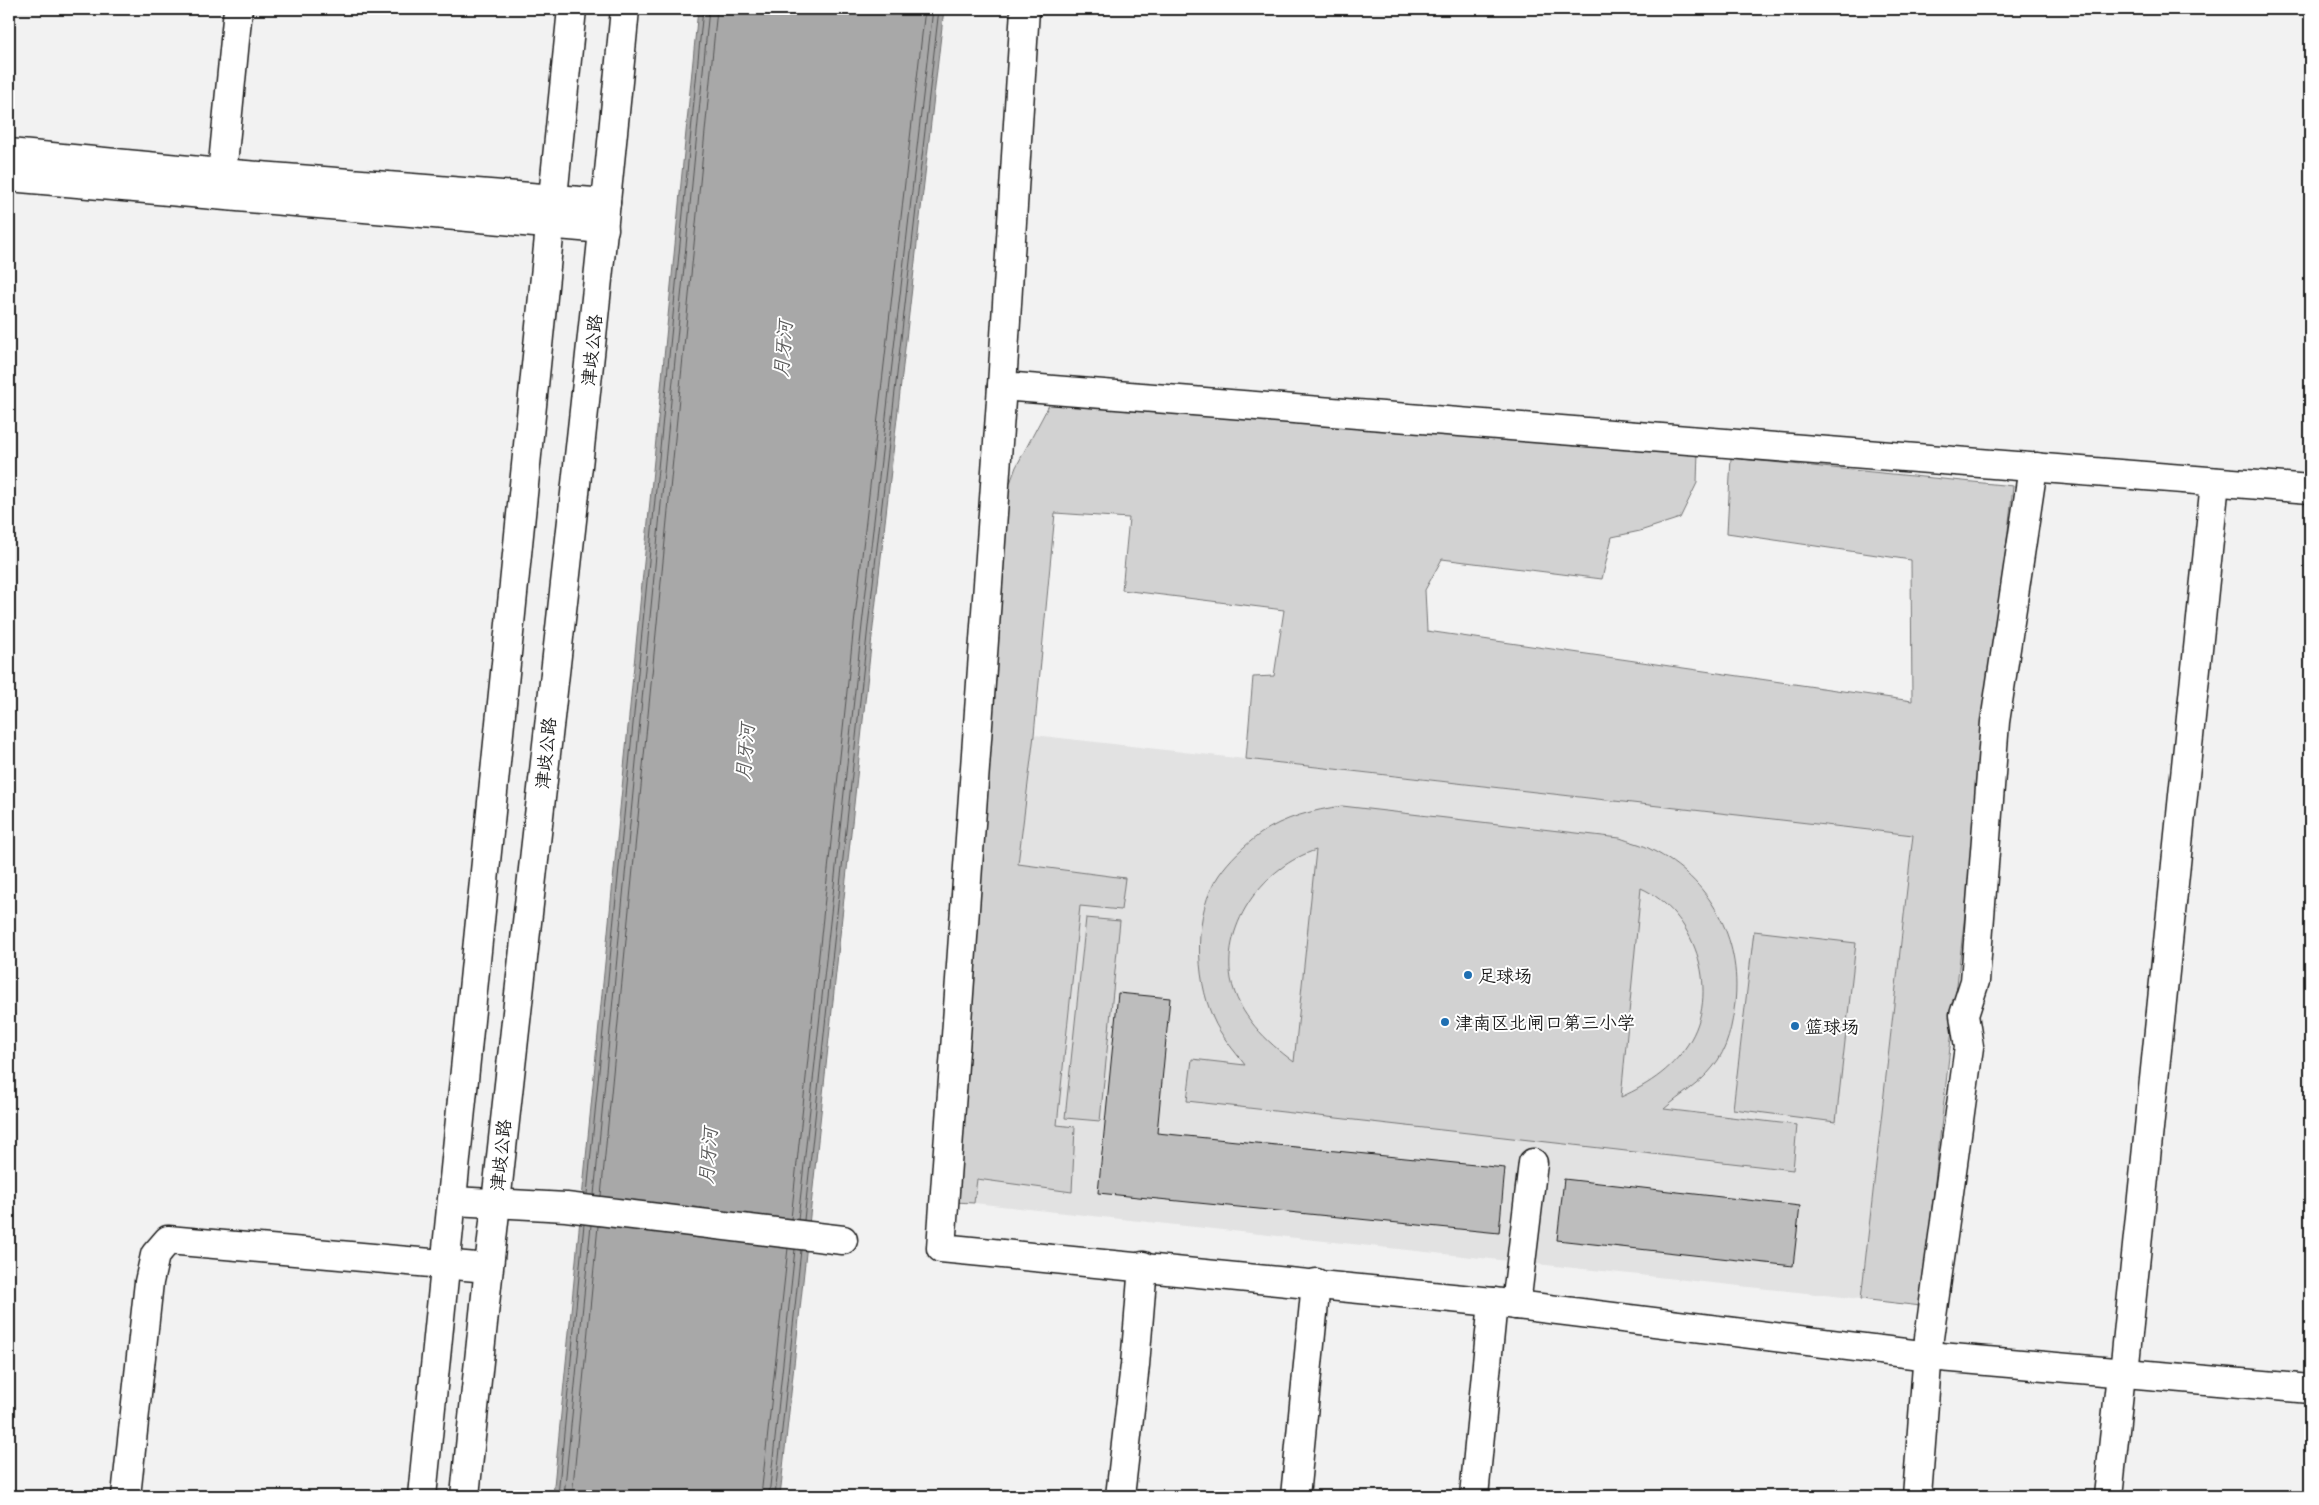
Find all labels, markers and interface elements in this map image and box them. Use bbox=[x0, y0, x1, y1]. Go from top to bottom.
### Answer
street label: 津歧公路 bbox=[575, 313, 607, 387]
water label: 月牙河 bbox=[767, 317, 797, 378]
street label: 津歧公路 bbox=[529, 716, 561, 790]
water label: 月牙河 bbox=[729, 720, 759, 781]
place label: 足球场 bbox=[1478, 963, 1532, 987]
marker: 足球场 bbox=[1462, 969, 1474, 981]
place label: 津南区北闸口第三小学 bbox=[1455, 1010, 1635, 1034]
place label: 篮球场 bbox=[1805, 1014, 1859, 1038]
marker: 津南区北闸口第三小学 bbox=[1439, 1016, 1451, 1028]
marker: 篮球场 bbox=[1789, 1020, 1801, 1032]
street label: 津歧公路 bbox=[484, 1118, 516, 1192]
water label: 月牙河 bbox=[692, 1124, 722, 1185]

